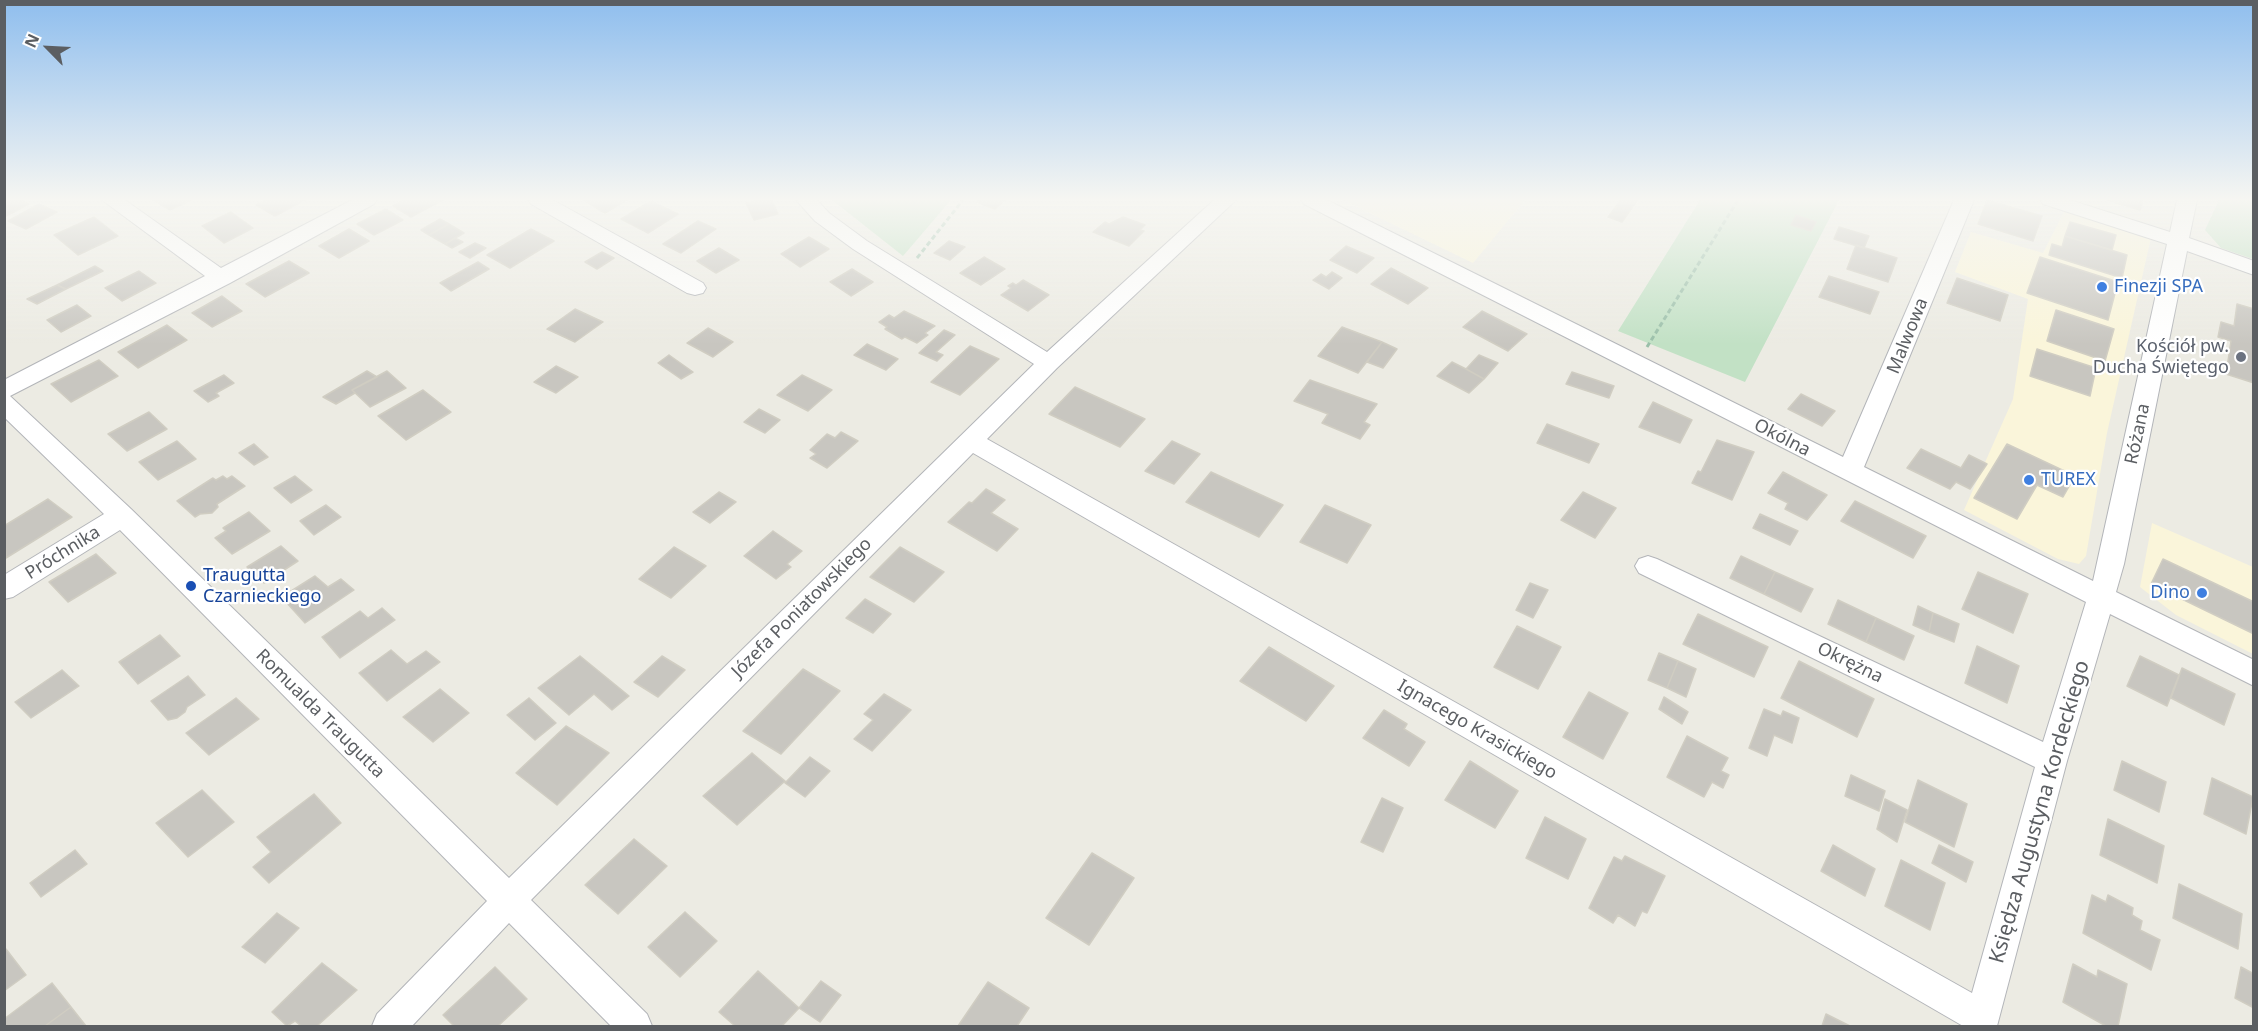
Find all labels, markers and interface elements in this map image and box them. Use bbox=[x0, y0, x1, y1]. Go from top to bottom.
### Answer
north arrow bbox=[18, 18, 78, 78]
text: N bbox=[19, 30, 44, 51]
place label: Finezji SPA bbox=[2114, 276, 2203, 298]
marker: Finezji SPA bbox=[2095, 280, 2109, 294]
street label: Malwowa bbox=[1883, 295, 1933, 377]
place label: Kościół pw. Ducha Świętego bbox=[2093, 336, 2229, 378]
marker: Kościół pw. Ducha Świętego bbox=[2234, 350, 2248, 364]
street label: Różana bbox=[2121, 402, 2155, 466]
street label: Okólna bbox=[1750, 415, 1814, 461]
place label: TUREX bbox=[2041, 469, 2096, 491]
marker: TUREX bbox=[2022, 473, 2036, 487]
street label: Próchnika bbox=[22, 522, 104, 584]
street label: Józefa Poniatowskiego bbox=[728, 534, 876, 682]
place label: Traugutta Czarnieckiego bbox=[203, 565, 321, 608]
marker: Traugutta Czarnieckiego bbox=[184, 579, 198, 593]
place label: Dino bbox=[2150, 582, 2190, 604]
marker: Dino bbox=[2195, 586, 2209, 600]
street label: Okrężna bbox=[1814, 638, 1886, 688]
street label: Romualda Traugutta bbox=[251, 645, 389, 783]
street label: Księdza Augustyna Kordeckiego bbox=[1985, 658, 2095, 966]
street label: Ignacego Krasickiego bbox=[1393, 676, 1561, 784]

